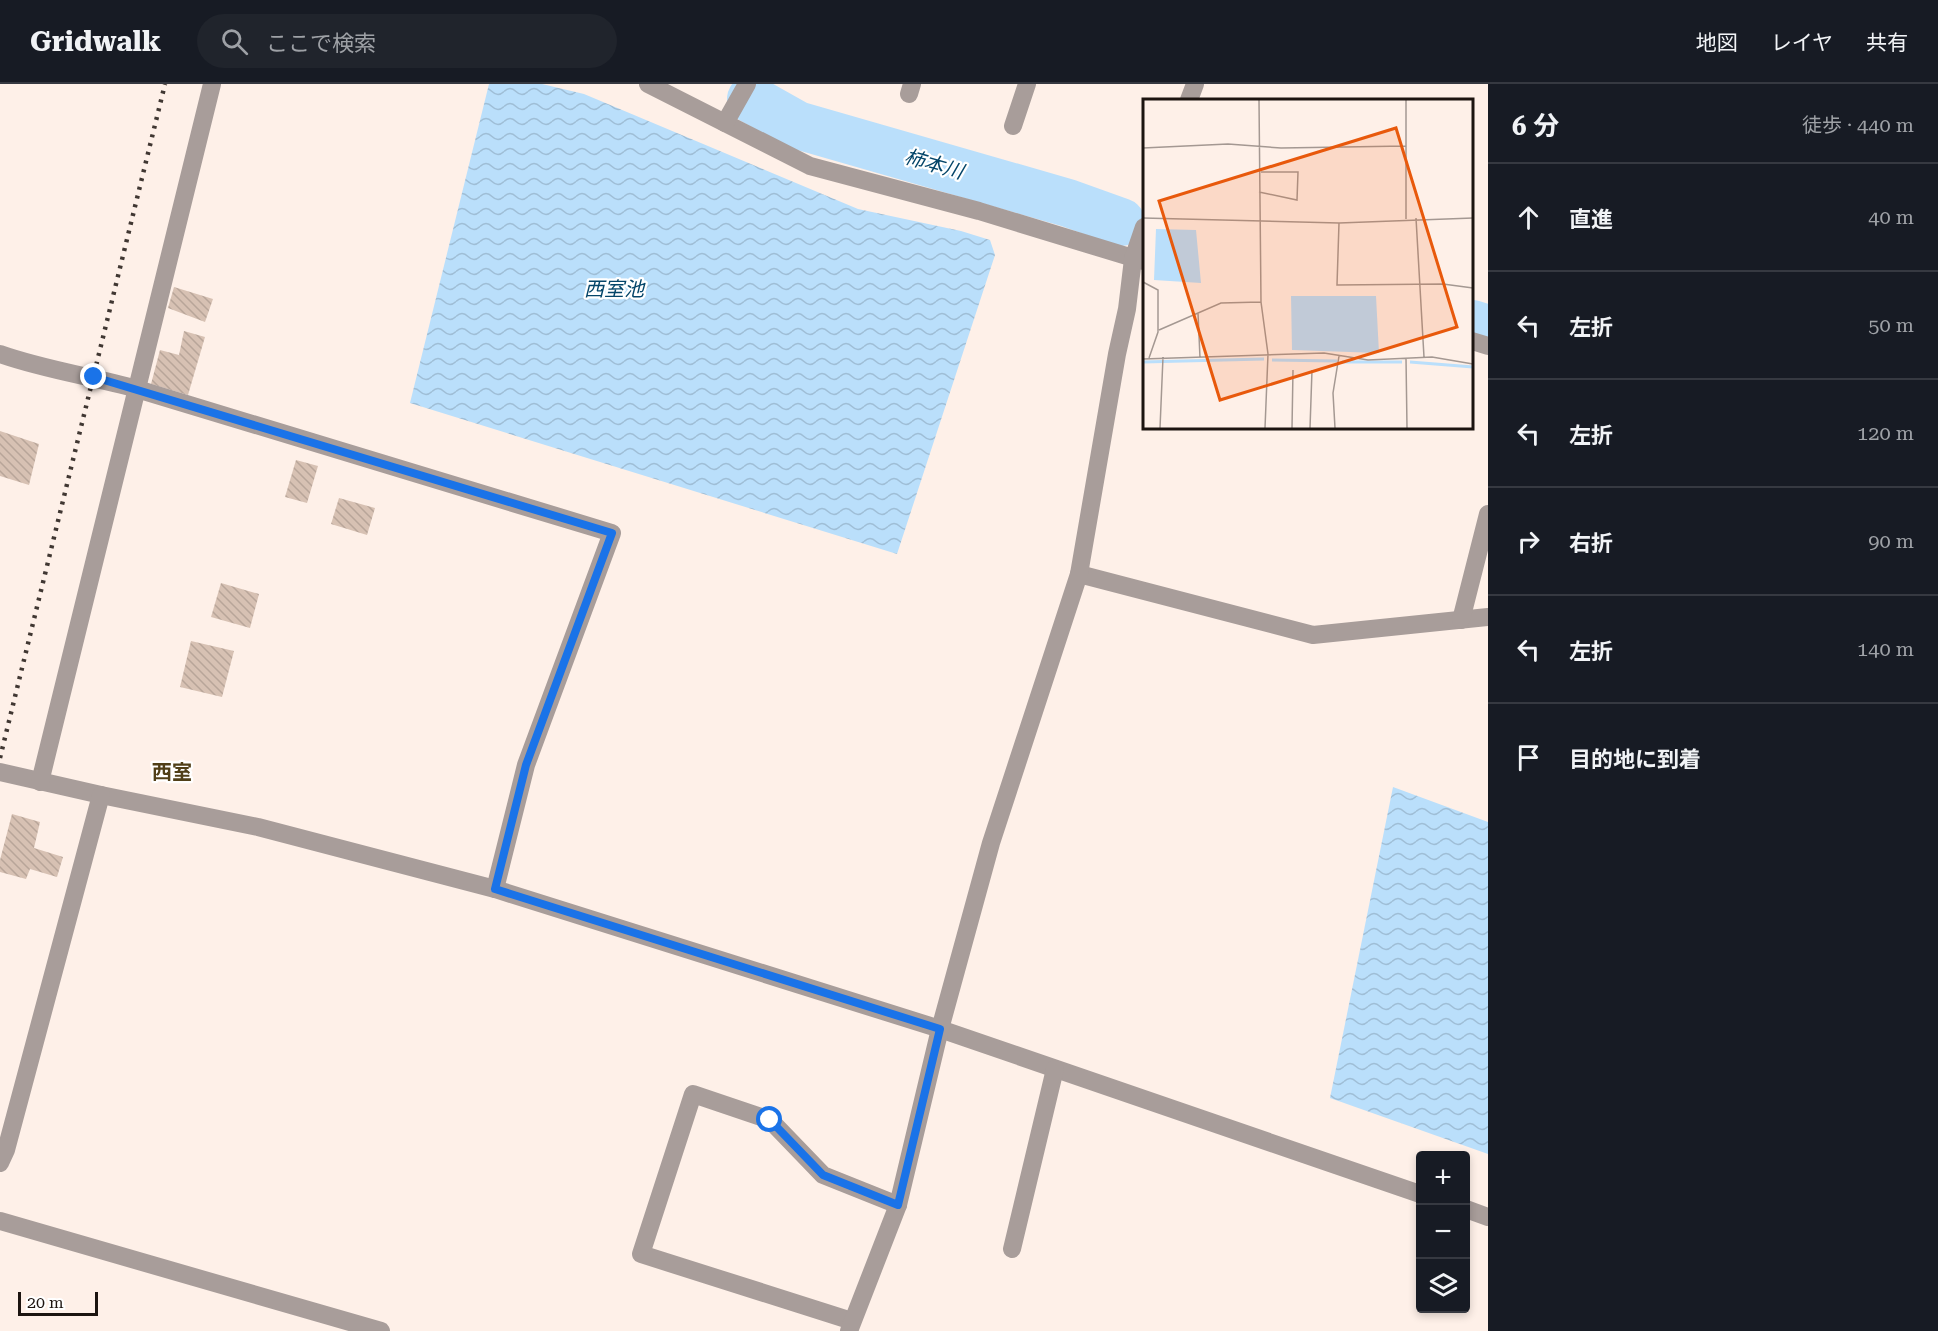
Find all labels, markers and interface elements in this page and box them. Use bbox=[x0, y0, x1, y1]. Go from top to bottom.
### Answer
search box bbox=[197, 14, 617, 68]
text: Gridwalk bbox=[30, 25, 161, 58]
icon: search bbox=[218, 25, 251, 58]
text: ここで検索 bbox=[266, 31, 376, 56]
text: 地図 bbox=[1696, 31, 1738, 55]
text: レイヤ bbox=[1771, 31, 1833, 55]
text: 共有 bbox=[1866, 31, 1908, 55]
inset map bbox=[1143, 99, 1473, 429]
text: 6 分 bbox=[1512, 111, 1559, 141]
text: 徒歩 · 440 m bbox=[1802, 113, 1914, 137]
water label: 柿本川 bbox=[902, 144, 968, 184]
icon: ahead bbox=[1512, 201, 1545, 234]
text: 40 m bbox=[1868, 205, 1914, 229]
text: 直進 bbox=[1569, 207, 1613, 232]
water label: 西室池 bbox=[584, 277, 646, 301]
icon: left bbox=[1512, 309, 1545, 342]
text: 50 m bbox=[1868, 313, 1914, 337]
text: 左折 bbox=[1569, 315, 1613, 340]
route end bbox=[80, 363, 106, 389]
icon: left bbox=[1512, 417, 1545, 450]
text: 120 m bbox=[1857, 421, 1914, 445]
text: 左折 bbox=[1569, 423, 1613, 448]
icon: right bbox=[1512, 525, 1545, 558]
text: 90 m bbox=[1868, 529, 1914, 553]
text: 右折 bbox=[1569, 531, 1613, 556]
icon: left bbox=[1512, 633, 1545, 666]
text: 140 m bbox=[1857, 637, 1914, 661]
text: 左折 bbox=[1569, 639, 1613, 664]
icon: arrive bbox=[1512, 741, 1545, 774]
text: 目的地に到着 bbox=[1569, 747, 1701, 772]
district label: 西室 bbox=[152, 760, 192, 784]
route start bbox=[756, 1106, 782, 1132]
map controls bbox=[1416, 1151, 1470, 1313]
button: + bbox=[1416, 1151, 1470, 1205]
button: − bbox=[1416, 1205, 1470, 1259]
button: layers bbox=[1416, 1259, 1470, 1313]
scale bar bbox=[18, 1289, 98, 1316]
text: 20 m bbox=[27, 1293, 64, 1312]

